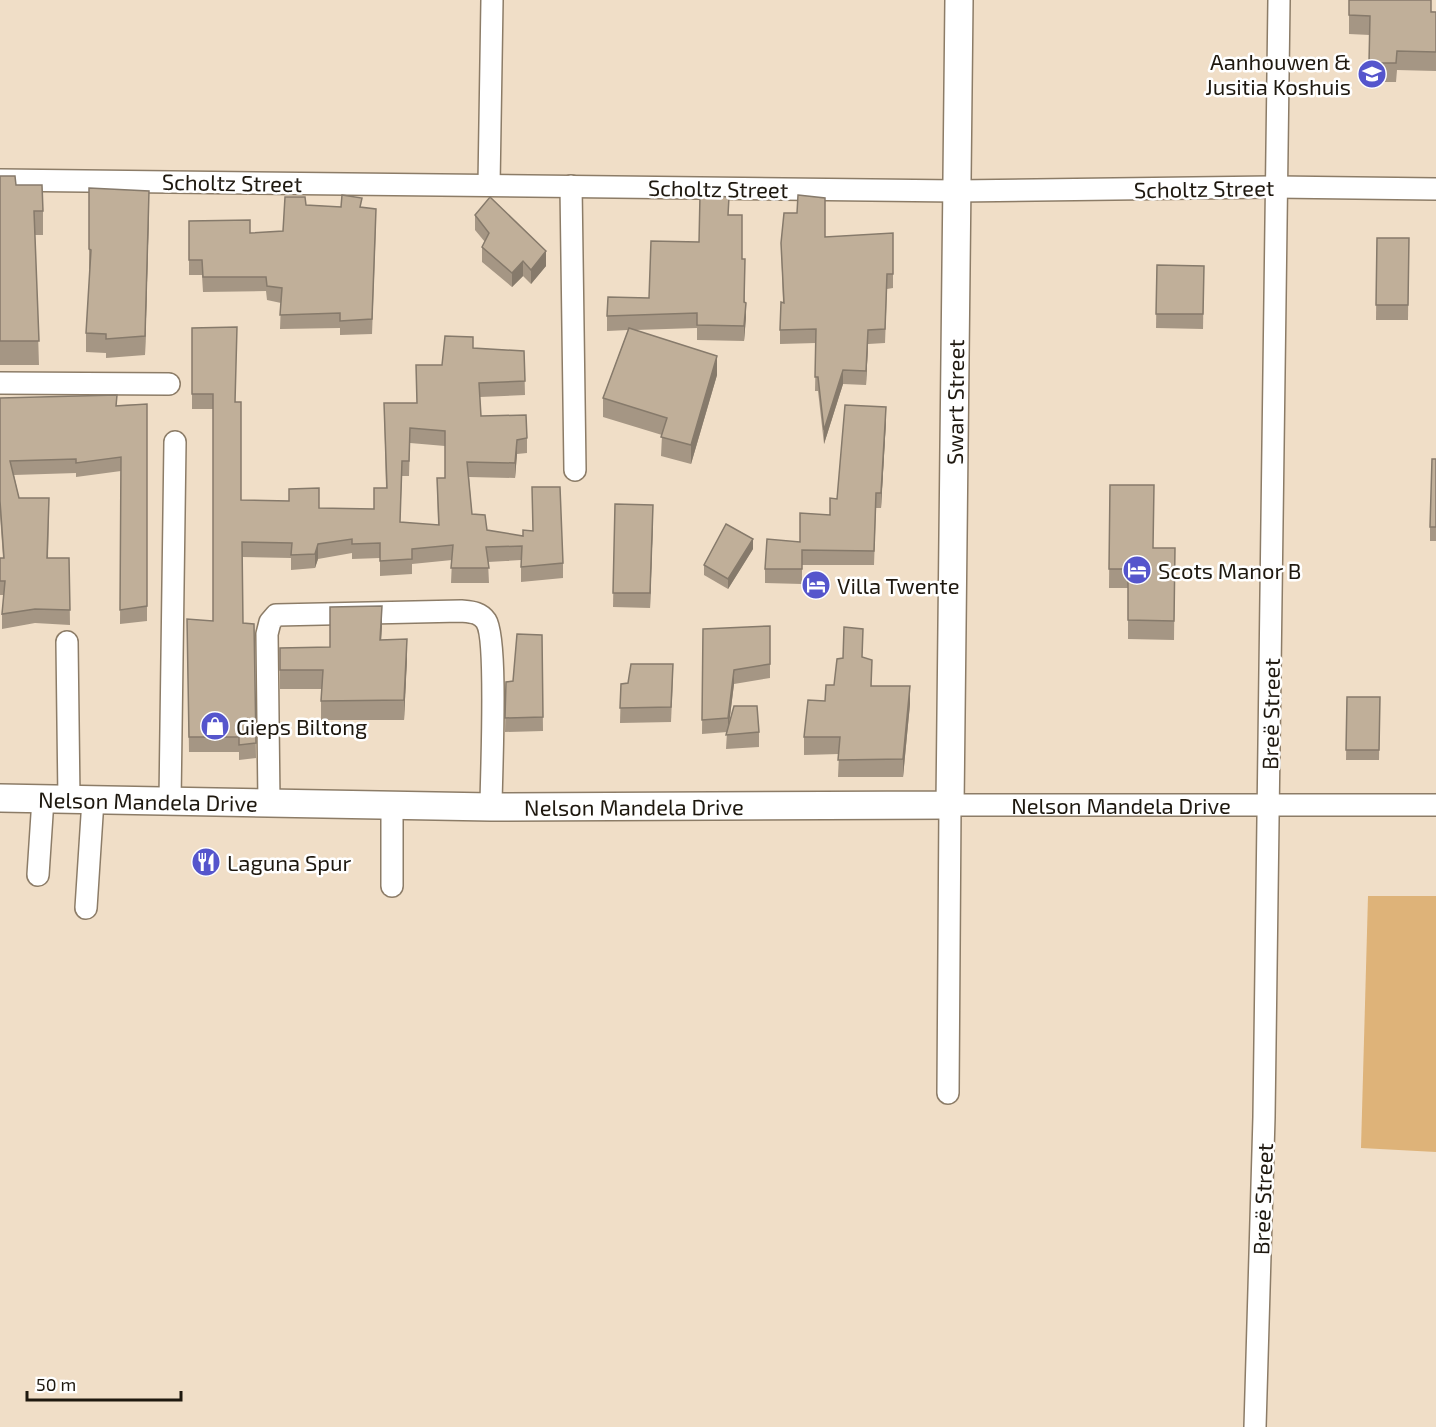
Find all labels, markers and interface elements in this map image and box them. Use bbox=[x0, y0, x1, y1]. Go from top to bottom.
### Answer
place label: Aanhouwen & Jusitia Koshuis bbox=[1205, 48, 1351, 99]
school or university icon: Aanhouwen & Jusitia Koshuis bbox=[1356, 58, 1388, 90]
street label: Scholtz Street bbox=[162, 168, 302, 196]
street label: Scholtz Street bbox=[648, 174, 788, 202]
street label: Scholtz Street bbox=[1134, 174, 1274, 202]
street label: Swart Street bbox=[941, 339, 968, 465]
hotel icon: Scots Manor B bbox=[1121, 554, 1153, 586]
place label: Scots Manor B bbox=[1158, 557, 1301, 583]
hotel icon: Villa Twente bbox=[800, 569, 832, 601]
place label: Villa Twente bbox=[837, 572, 959, 598]
street label: Breë Street bbox=[1256, 658, 1284, 770]
shop icon: Gieps Biltong bbox=[199, 710, 231, 742]
place label: Gieps Biltong bbox=[236, 713, 367, 739]
street label: Nelson Mandela Drive bbox=[38, 786, 258, 816]
street label: Nelson Mandela Drive bbox=[1011, 792, 1231, 818]
street label: Nelson Mandela Drive bbox=[524, 793, 744, 820]
restaurant icon: Laguna Spur bbox=[190, 846, 222, 878]
place label: Laguna Spur bbox=[227, 849, 352, 875]
street label: Breë Street bbox=[1247, 1143, 1277, 1255]
scale bar bbox=[27, 1364, 182, 1402]
text: 50 m bbox=[36, 1373, 76, 1395]

